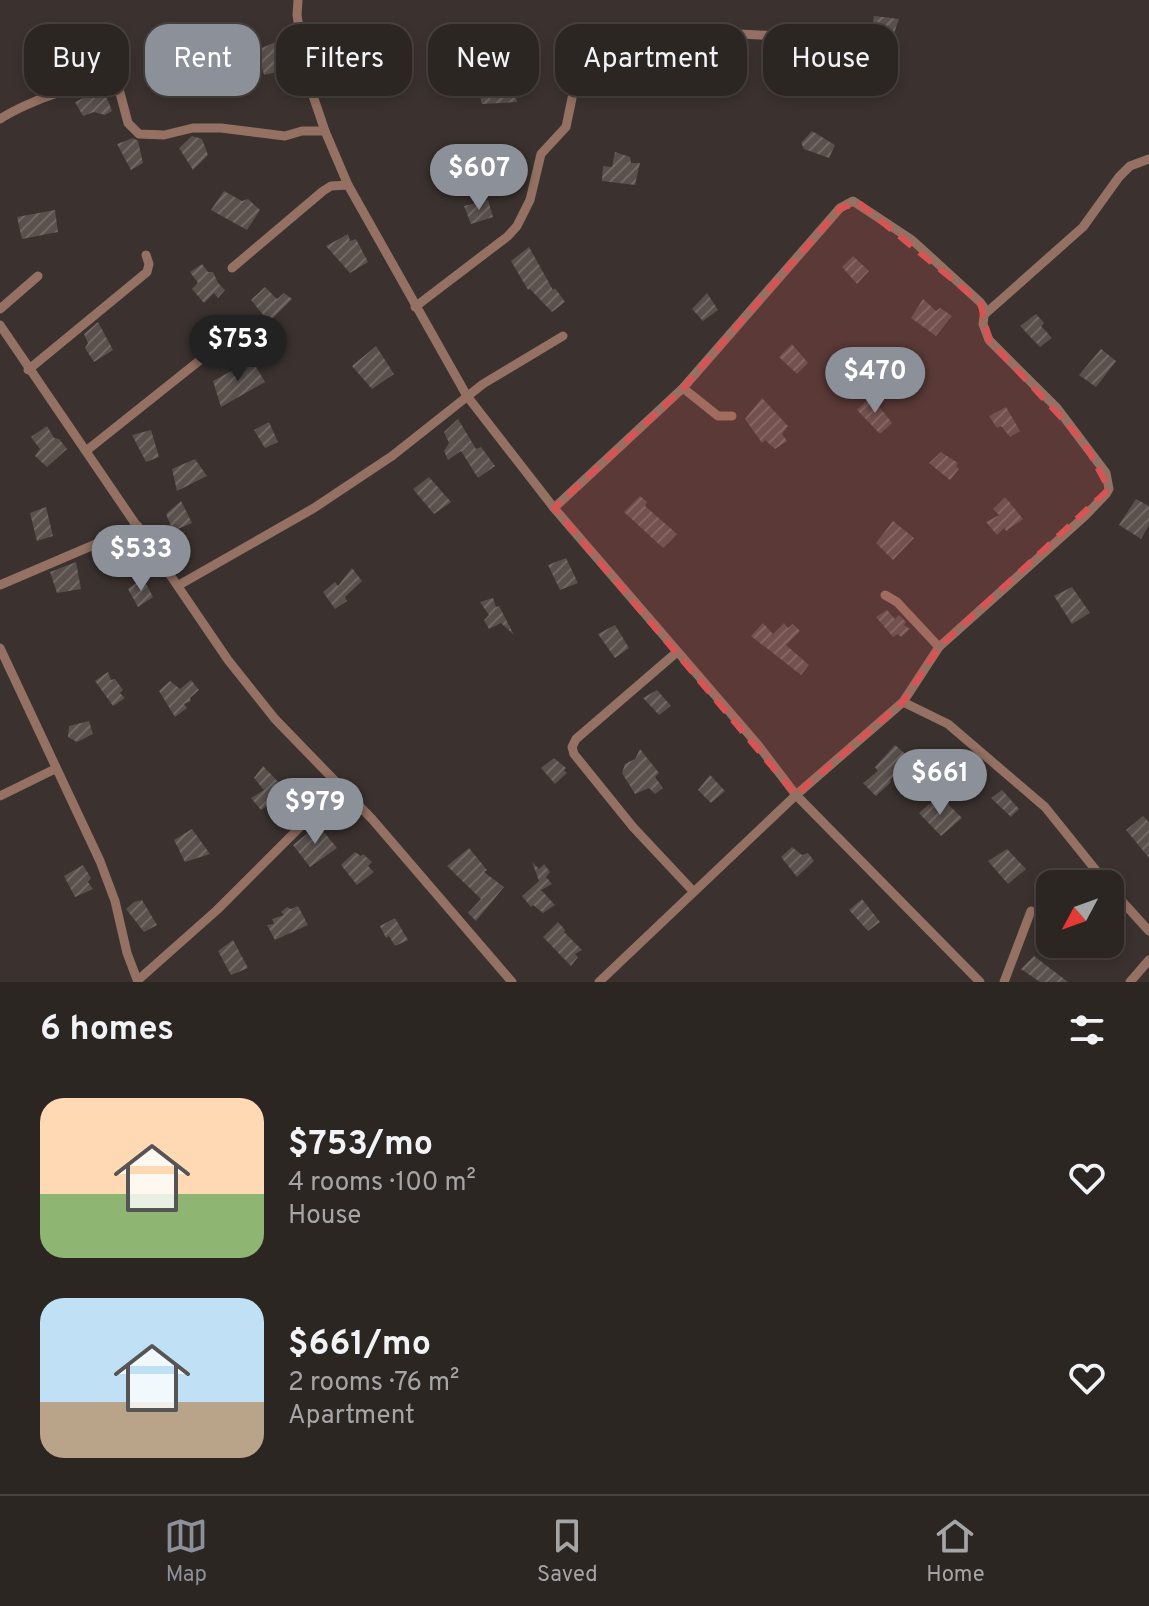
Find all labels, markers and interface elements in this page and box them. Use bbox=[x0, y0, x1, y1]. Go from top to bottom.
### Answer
chip: Buy bbox=[24, 24, 129, 96]
chip: Rent bbox=[145, 24, 260, 96]
chip: Filters bbox=[276, 24, 412, 96]
chip: New bbox=[428, 24, 539, 96]
chip: Apartment bbox=[555, 24, 747, 96]
chip: House bbox=[763, 24, 898, 96]
pin: $607 bbox=[432, 144, 526, 212]
text: $607 bbox=[448, 153, 510, 186]
pin: $753 bbox=[191, 315, 285, 383]
text: $753 bbox=[207, 324, 269, 357]
pin: $470 bbox=[828, 347, 922, 415]
text: $470 bbox=[843, 356, 907, 389]
pin: $533 bbox=[94, 525, 188, 593]
text: $533 bbox=[110, 534, 172, 567]
pin: $661 bbox=[893, 749, 987, 817]
text: $661 bbox=[911, 758, 969, 791]
pin: $979 bbox=[268, 778, 362, 846]
text: $979 bbox=[284, 787, 346, 820]
north arrow bbox=[1036, 870, 1124, 958]
map controls bbox=[1036, 870, 1124, 958]
icon: filters bbox=[1065, 1008, 1109, 1052]
text: 6 homes bbox=[40, 1009, 174, 1052]
text: $753/mo bbox=[288, 1124, 433, 1167]
icon: home bbox=[104, 1130, 200, 1226]
icon: heart bbox=[1065, 1156, 1109, 1200]
text: 4 rooms · 100 m² bbox=[288, 1167, 476, 1200]
text: House bbox=[288, 1200, 361, 1233]
text: $661/mo bbox=[288, 1324, 431, 1367]
icon: home bbox=[104, 1330, 200, 1426]
icon: heart bbox=[1065, 1356, 1109, 1400]
text: 2 rooms · 76 m² bbox=[288, 1367, 460, 1400]
text: Apartment bbox=[288, 1400, 415, 1433]
tab: Map bbox=[164, 1514, 208, 1589]
tab: Saved bbox=[537, 1514, 598, 1589]
tab: Home bbox=[926, 1514, 985, 1589]

